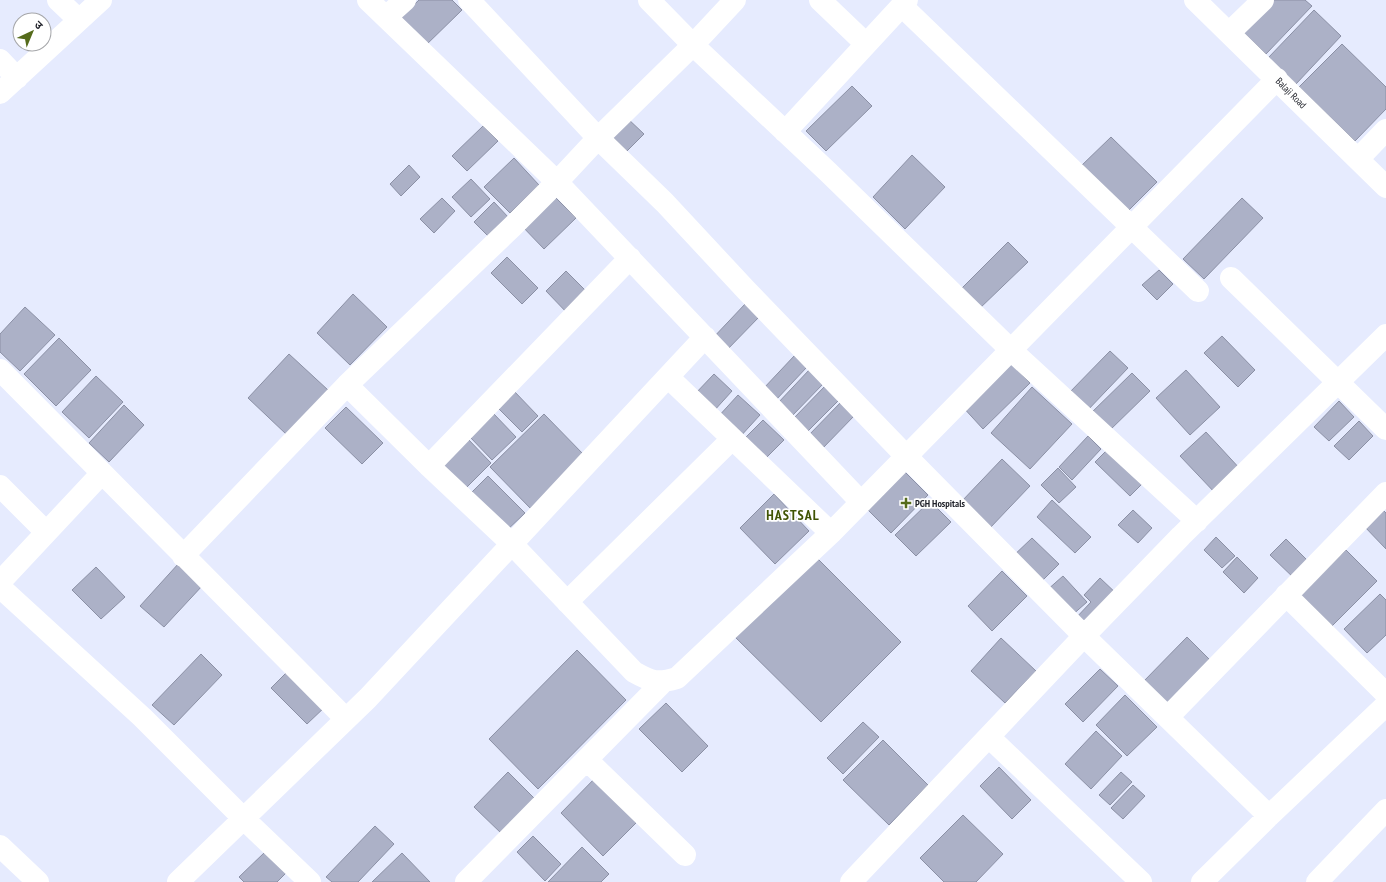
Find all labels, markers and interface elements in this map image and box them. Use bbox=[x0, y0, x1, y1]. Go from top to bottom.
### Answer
north arrow bbox=[12, 12, 52, 52]
text: उ bbox=[32, 18, 47, 32]
street label: Balaji Road bbox=[1273, 75, 1309, 111]
marker: PGH Hospitals bbox=[900, 497, 912, 509]
place label: PGH Hospitals bbox=[915, 497, 966, 510]
district label: HASTSAL bbox=[766, 506, 820, 524]

